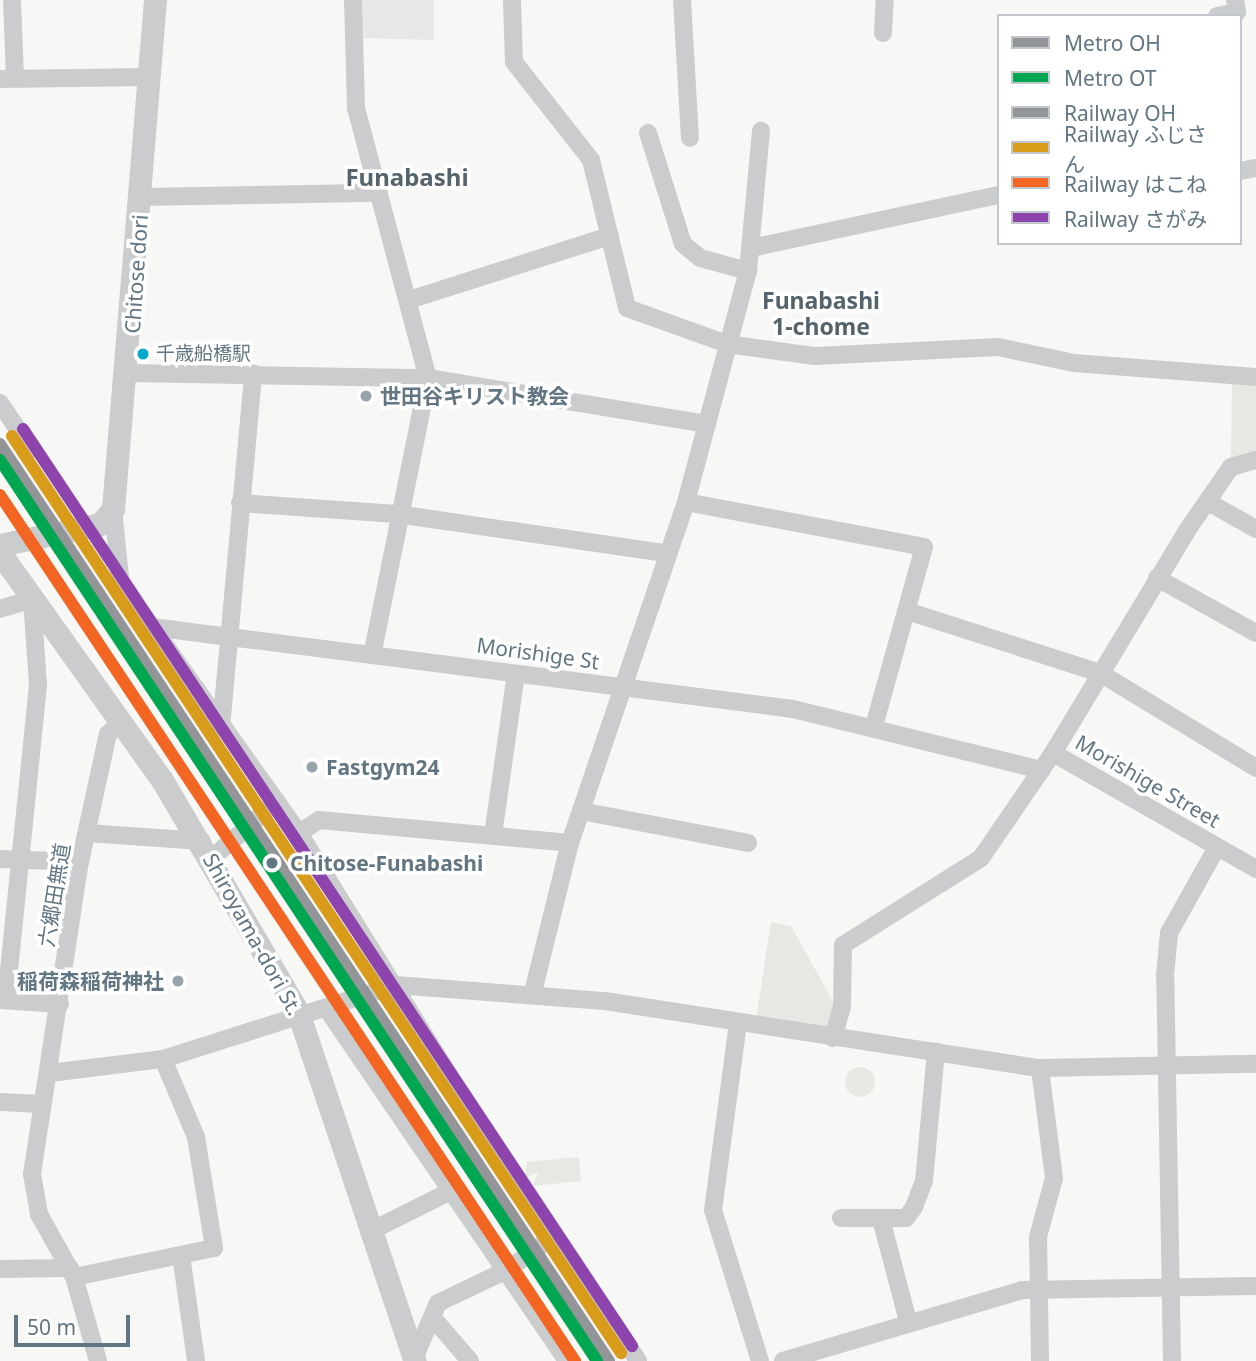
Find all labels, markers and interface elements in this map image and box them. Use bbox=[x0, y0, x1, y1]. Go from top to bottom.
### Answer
legend bbox=[997, 14, 1242, 245]
text: Metro OH bbox=[1064, 29, 1161, 57]
text: Metro OT bbox=[1064, 64, 1156, 92]
text: Railway OH bbox=[1064, 99, 1176, 127]
text: Railway ふじさん bbox=[1064, 120, 1207, 178]
district label: Funabashi bbox=[345, 163, 469, 191]
text: Railway はこね bbox=[1064, 170, 1207, 198]
text: Railway さがみ bbox=[1064, 205, 1207, 233]
street label: Chitose dori bbox=[119, 214, 153, 334]
district label: Funabashi 1-chome bbox=[762, 286, 880, 340]
place label: 千歳船橋駅 bbox=[156, 343, 251, 365]
marker: 千歳船橋駅 bbox=[136, 347, 150, 361]
place label: 世田谷キリスト教会 bbox=[380, 383, 569, 409]
marker: 世田谷キリスト教会 bbox=[358, 388, 374, 404]
street label: Morishige St bbox=[475, 632, 601, 674]
street label: Morishige Street bbox=[1071, 729, 1225, 833]
place label: Fastgym24 bbox=[326, 754, 440, 780]
marker: Fastgym24 bbox=[304, 759, 320, 775]
street label: 六郷田無道 bbox=[33, 841, 75, 949]
street label: Shiroyama-dori St. bbox=[198, 849, 308, 1019]
place label: Chitose-Funabashi bbox=[290, 850, 483, 876]
marker: Chitose-Funabashi bbox=[260, 851, 284, 875]
place label: 稲荷森稲荷神社 bbox=[17, 968, 164, 994]
marker: 稲荷森稲荷神社 bbox=[170, 973, 186, 989]
scale bar bbox=[18, 1302, 133, 1346]
text: 50 m bbox=[27, 1313, 76, 1341]

